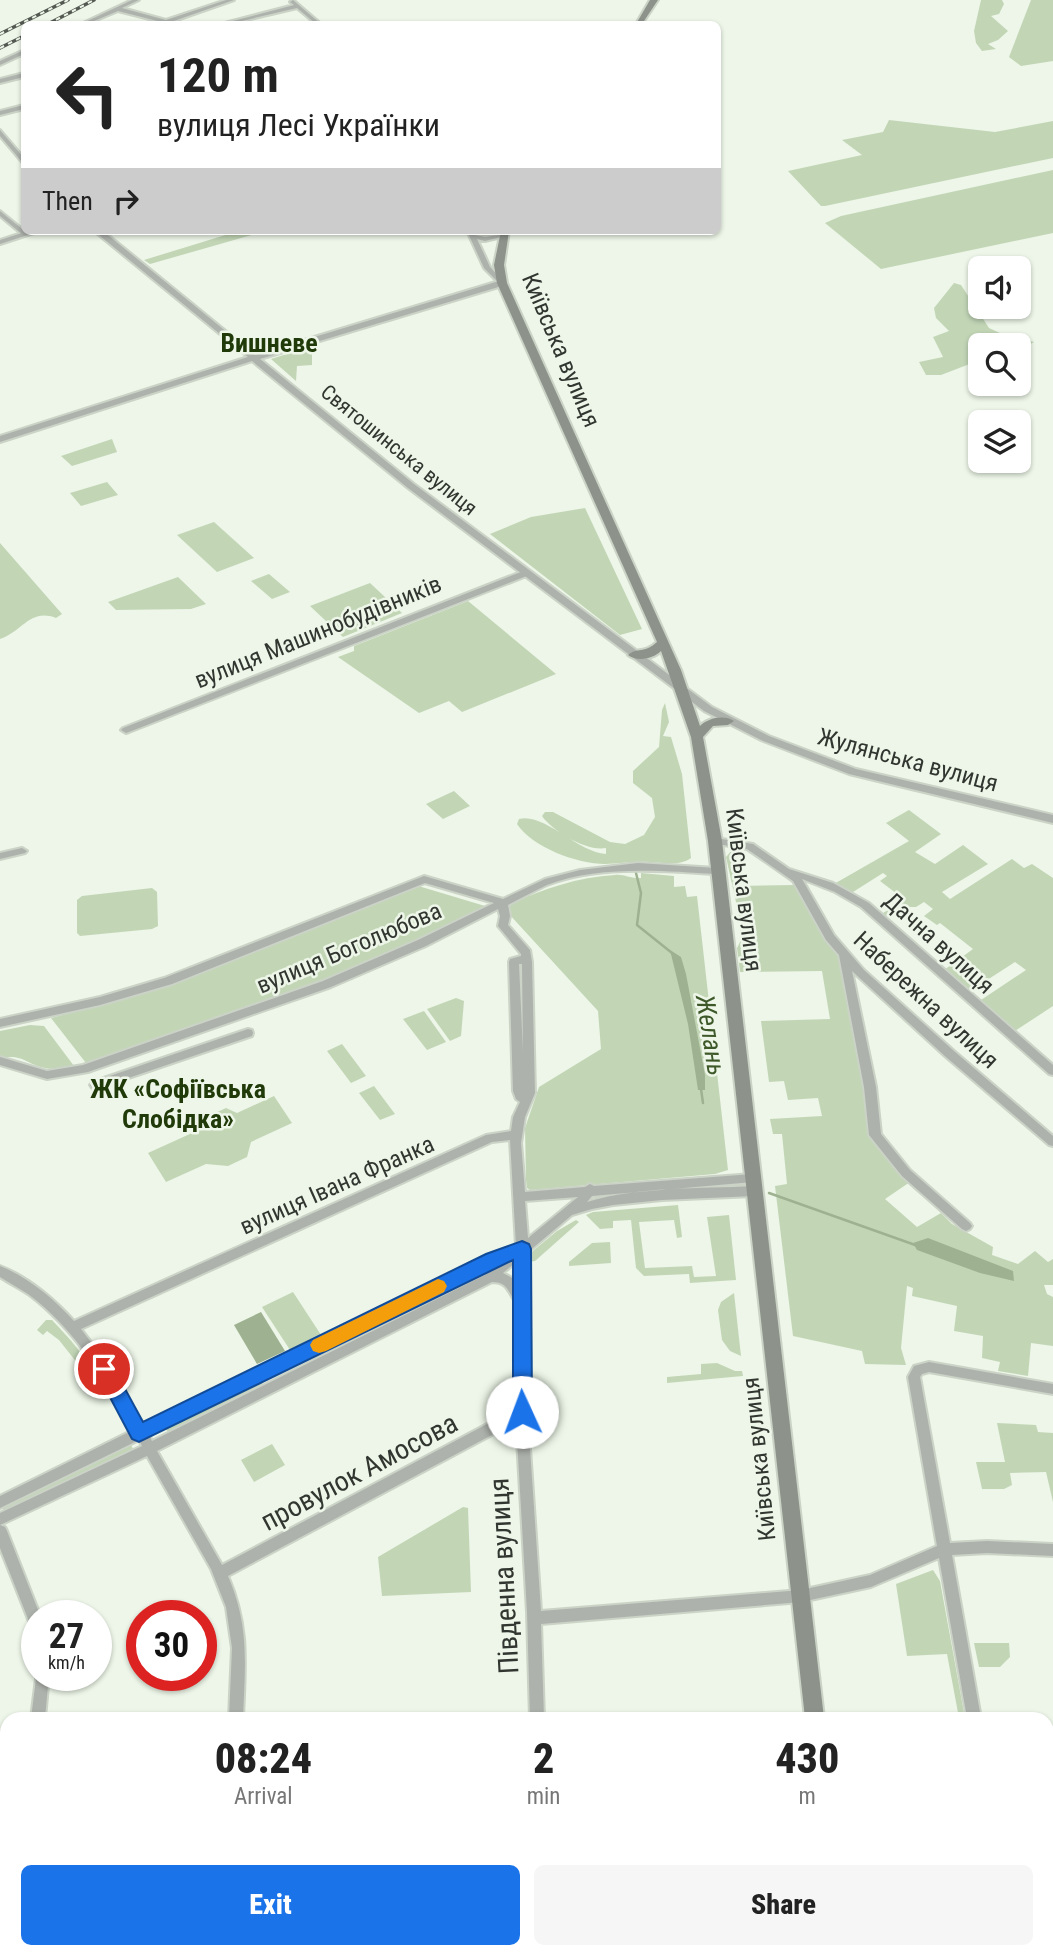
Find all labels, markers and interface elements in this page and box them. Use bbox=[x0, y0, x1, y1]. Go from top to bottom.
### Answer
text: 120 m bbox=[157, 47, 279, 104]
icon: left bbox=[42, 49, 133, 140]
text: вулиця Лесі Українки bbox=[157, 106, 440, 144]
icon: right bbox=[107, 182, 145, 220]
text: Then bbox=[42, 186, 93, 216]
map controls bbox=[968, 256, 1031, 473]
button: sound bbox=[968, 256, 1031, 319]
street label: Київська вулиця bbox=[516, 269, 606, 431]
district label: Вишневе bbox=[220, 328, 318, 358]
button: search bbox=[968, 333, 1031, 396]
street label: Святошинська вулиця bbox=[316, 380, 482, 520]
button: layers bbox=[968, 410, 1031, 473]
street label: вулиця Машинобудівників bbox=[190, 570, 446, 694]
street label: Жулянська вулиця bbox=[815, 722, 1001, 798]
street label: Київська вулиця bbox=[720, 807, 768, 973]
street label: Дачна вулиця bbox=[878, 886, 1000, 1000]
street label: вулиця Боголюбова bbox=[252, 896, 446, 1000]
street label: Набережна вулиця bbox=[848, 926, 1004, 1074]
water label: Желань bbox=[690, 992, 732, 1078]
district label: ЖК «Софіївська Слобідка» bbox=[90, 1074, 266, 1134]
street label: вулиця Івана Франка bbox=[236, 1130, 438, 1240]
pin bbox=[74, 1339, 134, 1399]
icon: arrive bbox=[85, 1350, 123, 1388]
position arrow bbox=[485, 1375, 559, 1449]
street label: Київська вулиця bbox=[736, 1376, 782, 1542]
street label: провулок Амосова bbox=[255, 1406, 463, 1538]
street label: Південна вулиця bbox=[482, 1477, 526, 1675]
speed limit sign: 30 bbox=[126, 1600, 217, 1691]
text: 27 bbox=[49, 1616, 84, 1657]
text: km/h bbox=[48, 1652, 85, 1673]
text: 08:24 bbox=[215, 1734, 312, 1783]
text: 2 bbox=[533, 1734, 554, 1783]
text: 430 bbox=[775, 1734, 839, 1783]
text: Arrival bbox=[234, 1783, 293, 1810]
text: min bbox=[527, 1783, 560, 1810]
text: m bbox=[799, 1783, 816, 1810]
button: Exit bbox=[21, 1865, 520, 1945]
button: Share bbox=[534, 1865, 1033, 1945]

